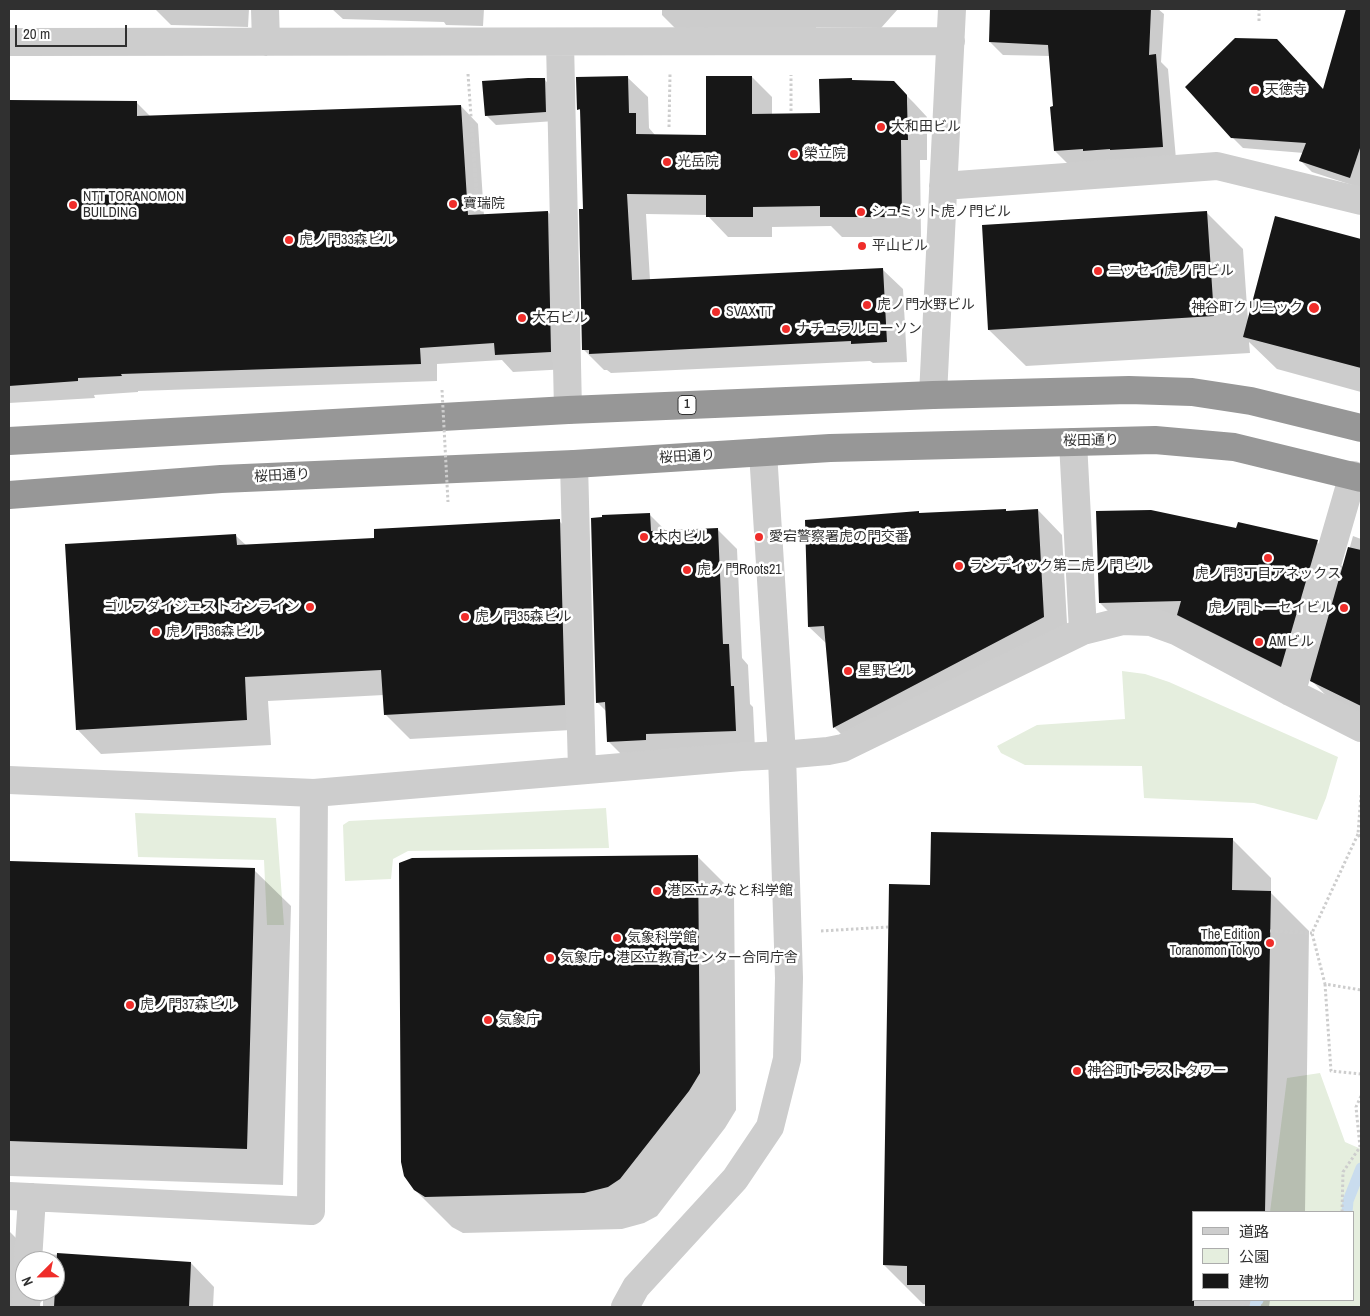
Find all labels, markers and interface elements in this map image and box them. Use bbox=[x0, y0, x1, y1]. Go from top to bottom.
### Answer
scale bar bbox=[18, 15, 130, 47]
text: 20 m bbox=[23, 23, 50, 44]
place label: 天徳寺 bbox=[1265, 82, 1307, 98]
marker: 天徳寺 bbox=[1249, 84, 1261, 96]
place label: 大和田ビル bbox=[891, 119, 961, 135]
marker: 大和田ビル bbox=[875, 121, 887, 133]
place label: 榮立院 bbox=[804, 146, 846, 162]
marker: 榮立院 bbox=[788, 148, 800, 160]
place label: 光岳院 bbox=[677, 154, 719, 170]
marker: 光岳院 bbox=[661, 156, 673, 168]
place label: NTT TORANOMON BUILDING bbox=[83, 189, 184, 222]
place label: 寶瑞院 bbox=[463, 196, 505, 212]
marker: 寶瑞院 bbox=[447, 198, 459, 210]
marker: NTT TORANOMON BUILDING bbox=[67, 199, 79, 211]
place label: シュミット虎ノ門ビル bbox=[871, 204, 1011, 220]
marker: シュミット虎ノ門ビル bbox=[855, 206, 867, 218]
place label: 虎ノ門33森ビル bbox=[299, 232, 396, 248]
marker: 虎ノ門33森ビル bbox=[283, 234, 295, 246]
place label: 平山ビル bbox=[872, 238, 928, 254]
marker: 平山ビル bbox=[856, 240, 868, 252]
place label: ニッセイ虎ノ門ビル bbox=[1108, 263, 1234, 279]
marker: ニッセイ虎ノ門ビル bbox=[1092, 265, 1104, 277]
place label: 虎ノ門水野ビル bbox=[877, 297, 975, 313]
marker: 虎ノ門水野ビル bbox=[861, 299, 873, 311]
place label: 神谷町クリニック bbox=[1191, 300, 1303, 316]
marker: 神谷町クリニック bbox=[1307, 301, 1321, 315]
place label: SVAX TT bbox=[726, 304, 773, 320]
marker: SVAX TT bbox=[710, 306, 722, 318]
place label: 大石ビル bbox=[532, 310, 588, 326]
marker: 大石ビル bbox=[516, 312, 528, 324]
place label: ナチュラルローソン bbox=[796, 321, 922, 337]
marker: ナチュラルローソン bbox=[780, 323, 792, 335]
road number: 1 bbox=[678, 396, 696, 414]
street label: 桜田通り bbox=[1063, 432, 1119, 450]
street label: 桜田通り bbox=[659, 447, 715, 467]
street label: 桜田通り bbox=[254, 466, 310, 486]
place label: 木内ビル bbox=[654, 529, 710, 545]
place label: 愛宕警察署虎の門交番 bbox=[769, 529, 909, 545]
marker: 木内ビル bbox=[638, 531, 650, 543]
marker: 愛宕警察署虎の門交番 bbox=[753, 531, 765, 543]
marker: 虎ノ門3丁目アネックス bbox=[1262, 552, 1274, 564]
place label: ランディック第二虎ノ門ビル bbox=[969, 558, 1151, 574]
marker: ランディック第二虎ノ門ビル bbox=[953, 560, 965, 572]
place label: 虎ノ門Roots21 bbox=[697, 562, 782, 578]
marker: 虎ノ門Roots21 bbox=[681, 564, 693, 576]
place label: 虎ノ門3丁目アネックス bbox=[1195, 566, 1341, 582]
place label: ゴルフダイジェストオンライン bbox=[104, 599, 300, 615]
place label: 虎ノ門トーセイビル bbox=[1208, 600, 1334, 616]
marker: ゴルフダイジェストオンライン bbox=[304, 601, 316, 613]
marker: 虎ノ門トーセイビル bbox=[1338, 602, 1350, 614]
place label: 虎ノ門35森ビル bbox=[475, 609, 572, 625]
marker: 虎ノ門35森ビル bbox=[459, 611, 471, 623]
place label: 虎ノ門36森ビル bbox=[166, 624, 263, 640]
marker: 虎ノ門36森ビル bbox=[150, 626, 162, 638]
place label: AMビル bbox=[1269, 634, 1314, 650]
marker: AMビル bbox=[1253, 636, 1265, 648]
place label: 星野ビル bbox=[858, 663, 914, 679]
marker: 星野ビル bbox=[842, 665, 854, 677]
place label: 港区立みなと科学館 bbox=[667, 883, 793, 899]
marker: 港区立みなと科学館 bbox=[651, 885, 663, 897]
place label: The Edition Toranomon Tokyo bbox=[1169, 927, 1260, 960]
place label: 気象科学館 bbox=[627, 930, 697, 946]
marker: 気象科学館 bbox=[611, 932, 623, 944]
marker: The Edition Toranomon Tokyo bbox=[1264, 937, 1276, 949]
place label: 気象庁・港区立教育センター合同庁舎 bbox=[560, 950, 798, 966]
marker: 気象庁・港区立教育センター合同庁舎 bbox=[544, 952, 556, 964]
place label: 虎ノ門37森ビル bbox=[140, 997, 237, 1013]
marker: 虎ノ門37森ビル bbox=[124, 999, 136, 1011]
place label: 気象庁 bbox=[498, 1012, 540, 1028]
marker: 気象庁 bbox=[482, 1014, 494, 1026]
place label: 神谷町トラストタワー bbox=[1087, 1063, 1227, 1079]
marker: 神谷町トラストタワー bbox=[1071, 1065, 1083, 1077]
legend bbox=[1192, 1211, 1355, 1301]
text: 道路 bbox=[1239, 1221, 1269, 1242]
text: 公園 bbox=[1239, 1246, 1269, 1267]
north arrow bbox=[15, 1251, 65, 1301]
text: 建物 bbox=[1239, 1271, 1269, 1292]
text: N bbox=[17, 1274, 37, 1289]

